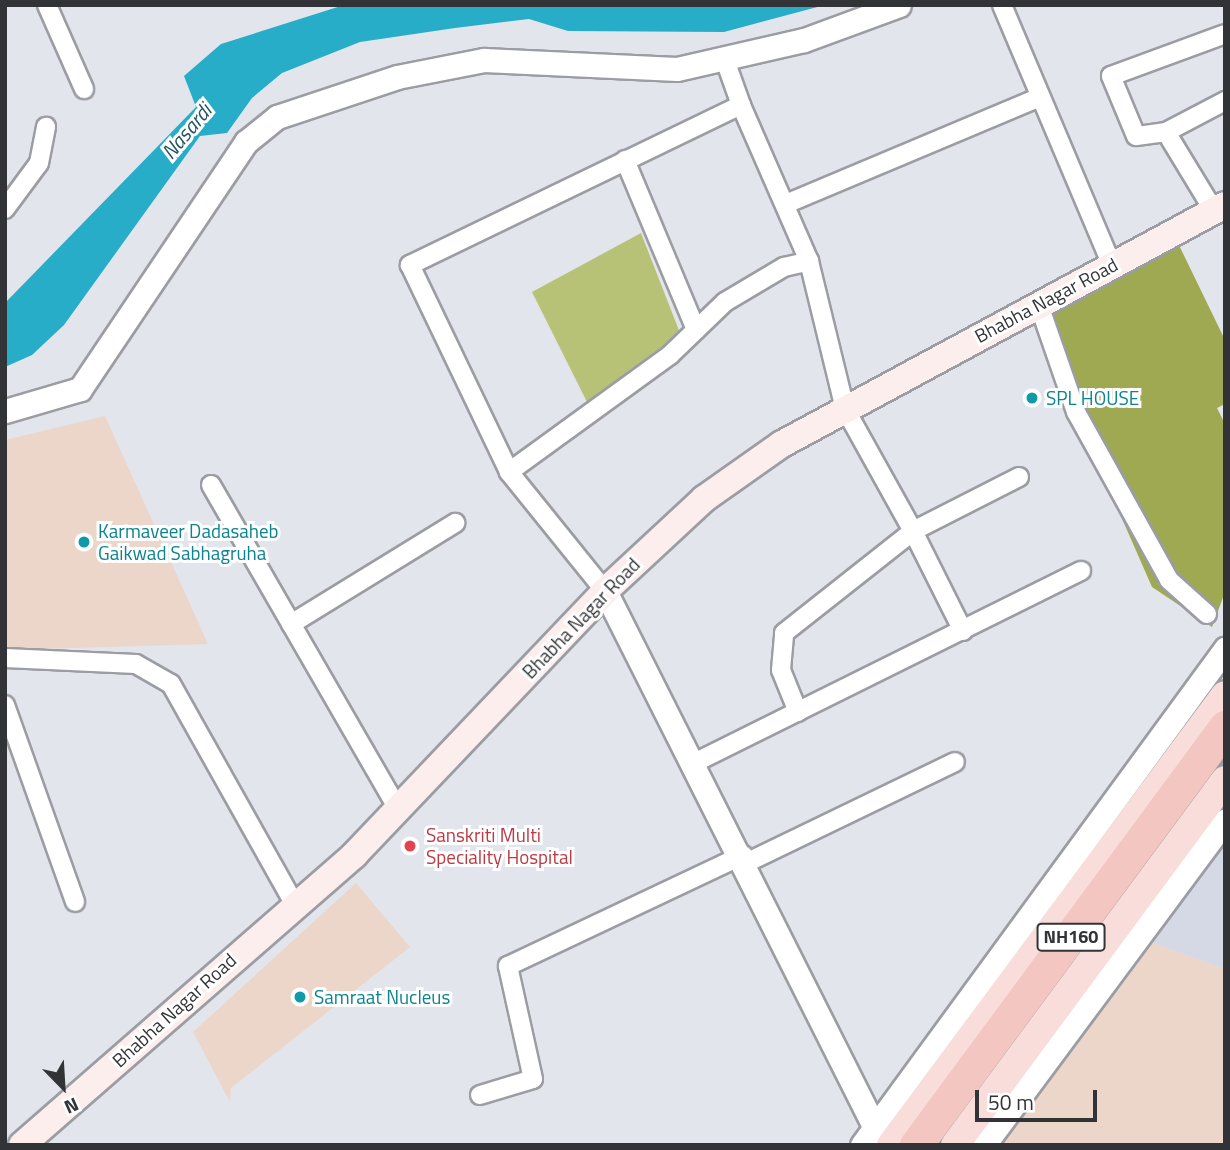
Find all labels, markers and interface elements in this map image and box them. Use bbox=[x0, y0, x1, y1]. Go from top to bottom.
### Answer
water label: Nasardi bbox=[156, 98, 216, 164]
street label: Bhabha Nagar Road bbox=[971, 253, 1121, 347]
place label: SPL HOUSE bbox=[1046, 387, 1139, 409]
marker: SPL HOUSE bbox=[1024, 390, 1040, 406]
place label: Karmaveer Dadasaheb Gaikwad Sabhagruha bbox=[98, 520, 279, 564]
marker: Karmaveer Dadasaheb Gaikwad Sabhagruha bbox=[76, 534, 92, 550]
street label: Bhabha Nagar Road bbox=[518, 553, 644, 683]
place label: Sanskriti Multi Speciality Hospital bbox=[426, 824, 573, 868]
marker: Sanskriti Multi Speciality Hospital bbox=[400, 836, 420, 856]
road number: NH160 bbox=[1036, 922, 1106, 952]
street label: Bhabha Nagar Road bbox=[107, 948, 241, 1072]
place label: Samraat Nucleus bbox=[314, 986, 450, 1008]
marker: Samraat Nucleus bbox=[292, 989, 308, 1005]
north arrow bbox=[28, 1052, 98, 1122]
scale bar bbox=[978, 1076, 1100, 1120]
text: 50 m bbox=[988, 1086, 1034, 1118]
text: N bbox=[60, 1091, 84, 1123]

